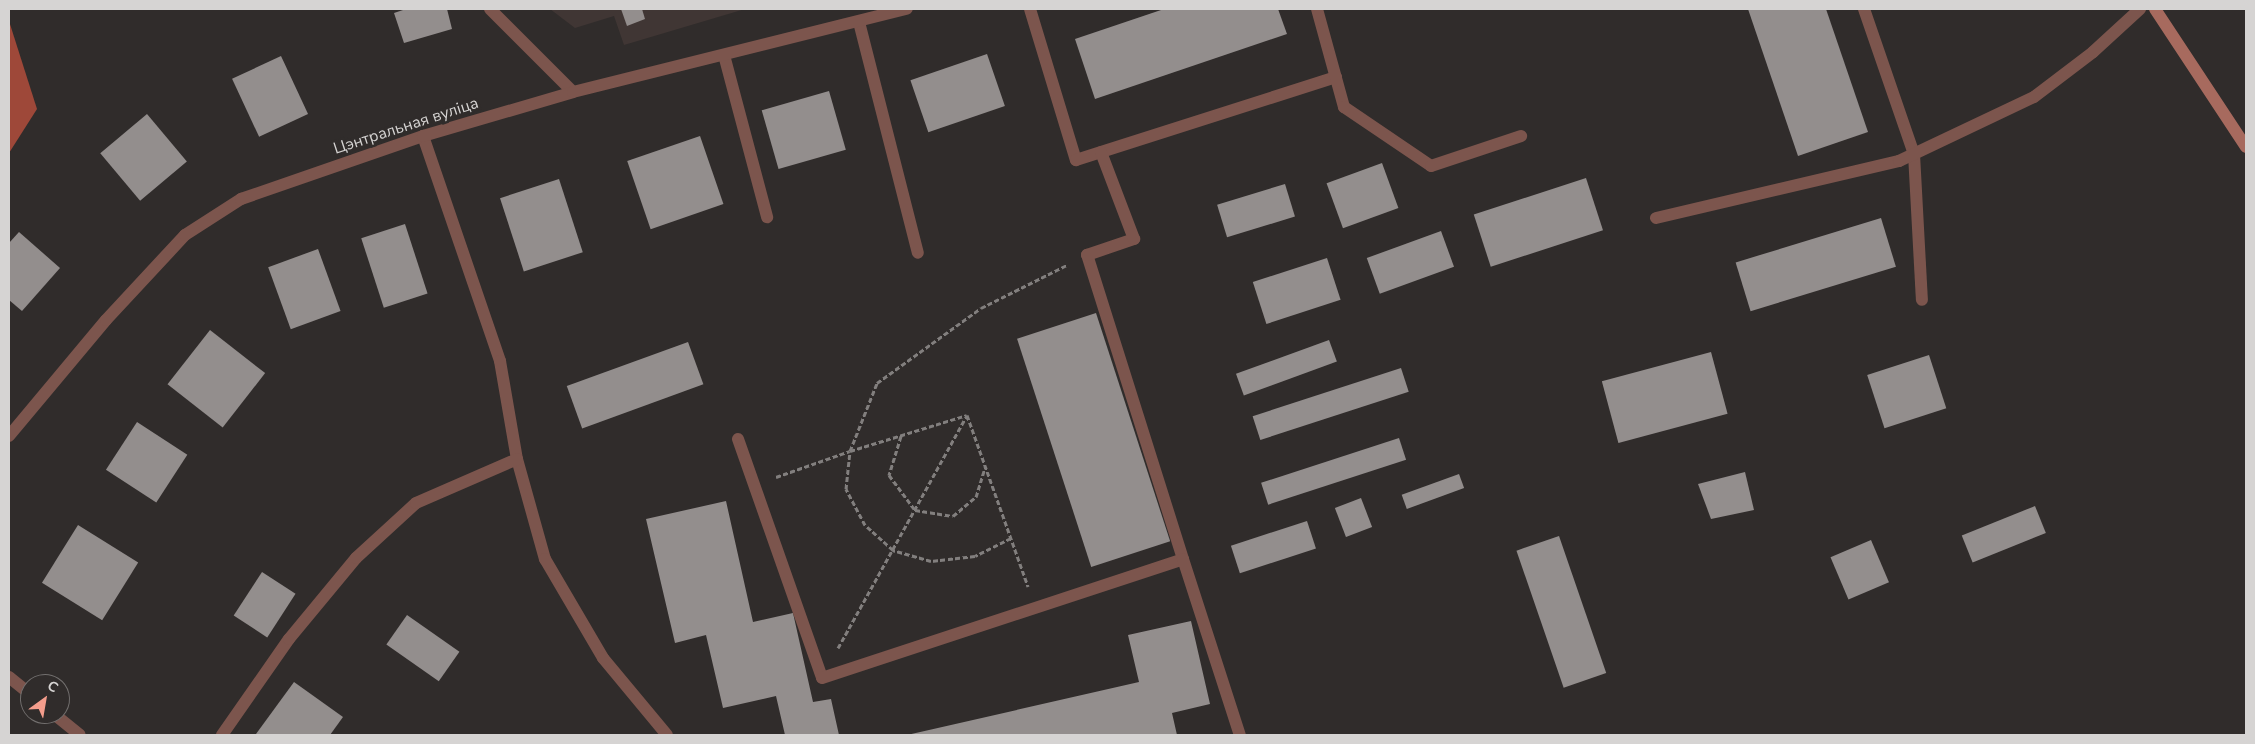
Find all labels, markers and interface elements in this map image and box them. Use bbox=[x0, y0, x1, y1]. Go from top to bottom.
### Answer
street label: Цэнтральная вуліца bbox=[331, 93, 481, 159]
north arrow bbox=[20, 674, 70, 724]
text: С bbox=[44, 676, 62, 697]

